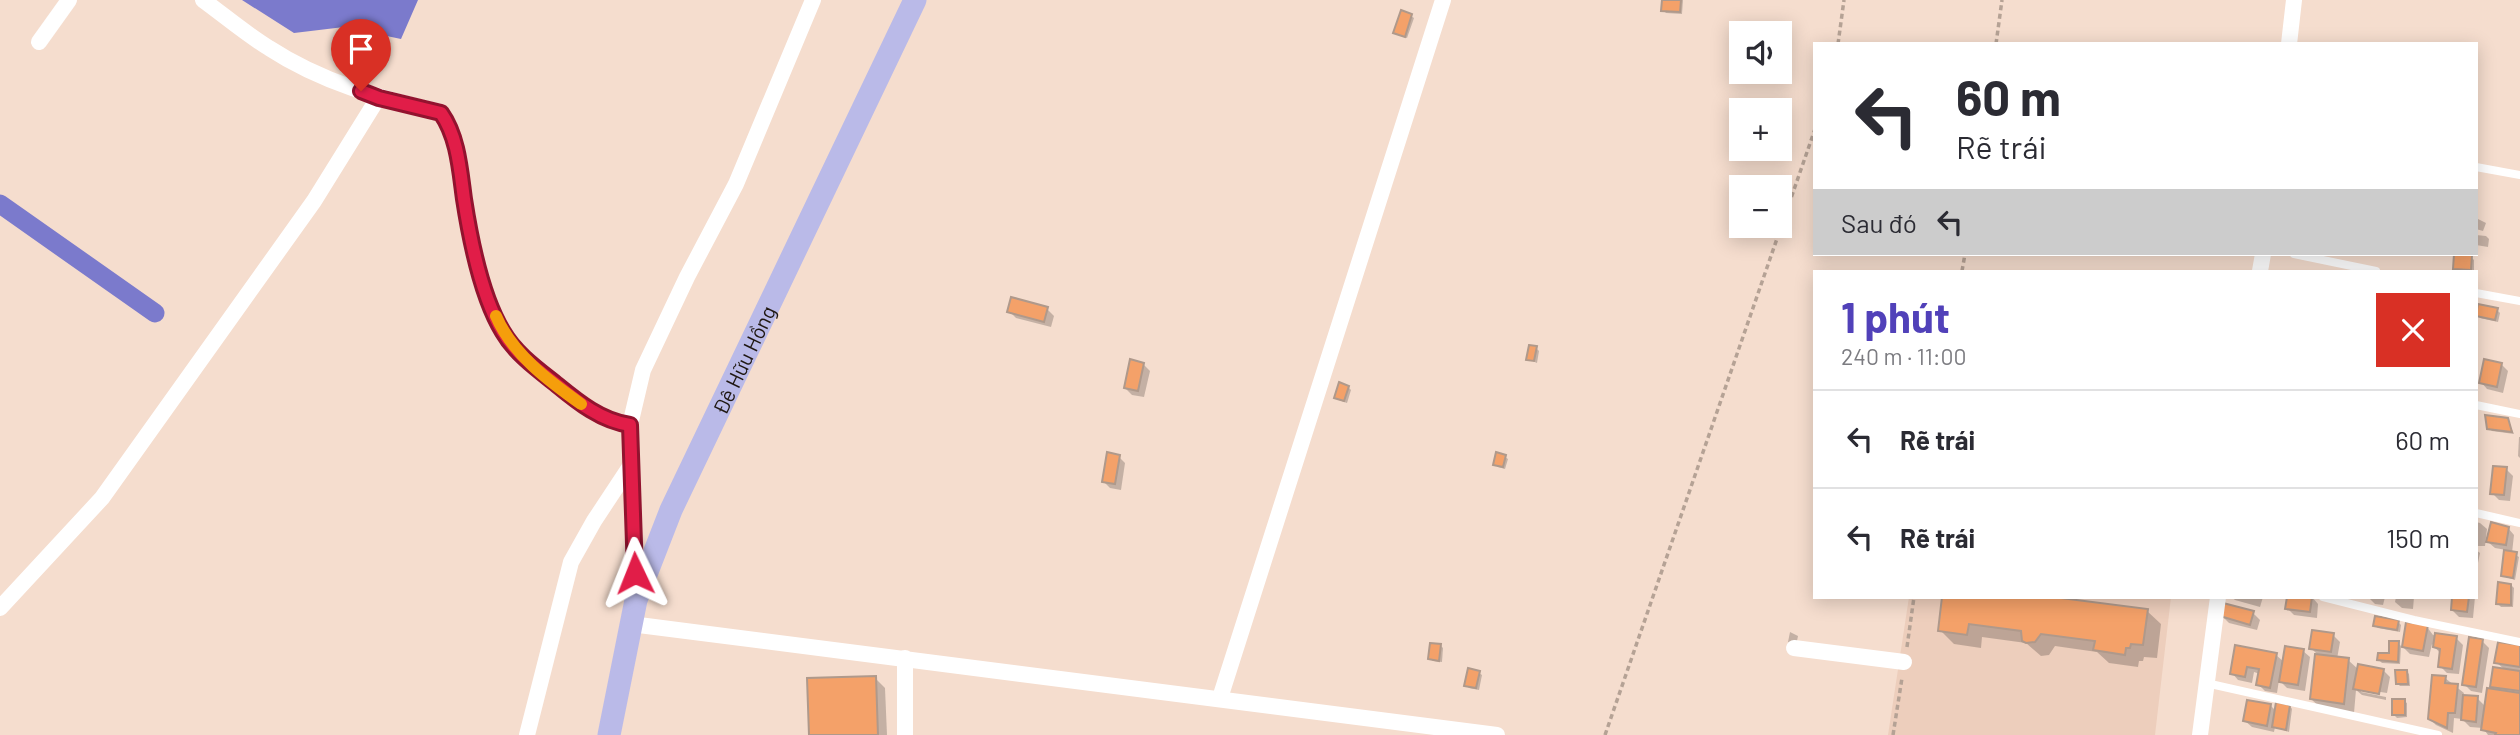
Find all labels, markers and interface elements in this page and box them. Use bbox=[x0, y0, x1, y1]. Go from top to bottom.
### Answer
pin bbox=[331, 19, 391, 91]
map controls bbox=[1729, 21, 1792, 238]
button: sound bbox=[1729, 21, 1792, 84]
icon: arrive bbox=[342, 30, 380, 68]
text: 60 m bbox=[1956, 67, 2061, 126]
icon: left bbox=[1841, 70, 1932, 161]
button: + bbox=[1729, 98, 1792, 161]
text: Rẽ trái bbox=[1956, 127, 2047, 165]
button: − bbox=[1729, 175, 1792, 238]
icon: left bbox=[1931, 203, 1969, 241]
text: Sau đó bbox=[1841, 207, 1917, 238]
text: 1 phút bbox=[1841, 291, 1950, 341]
button: close bbox=[2376, 293, 2450, 367]
street label: Đê Hữu Hồng bbox=[706, 301, 780, 418]
text: 240 m · 11:00 bbox=[1841, 342, 1967, 370]
icon: left bbox=[1841, 420, 1879, 458]
text: Rẽ trái bbox=[1900, 424, 1975, 455]
text: 60 m bbox=[2395, 424, 2450, 455]
icon: left bbox=[1841, 518, 1879, 556]
text: Rẽ trái bbox=[1900, 522, 1975, 553]
text: 150 m bbox=[2386, 522, 2450, 553]
position arrow bbox=[598, 536, 672, 610]

